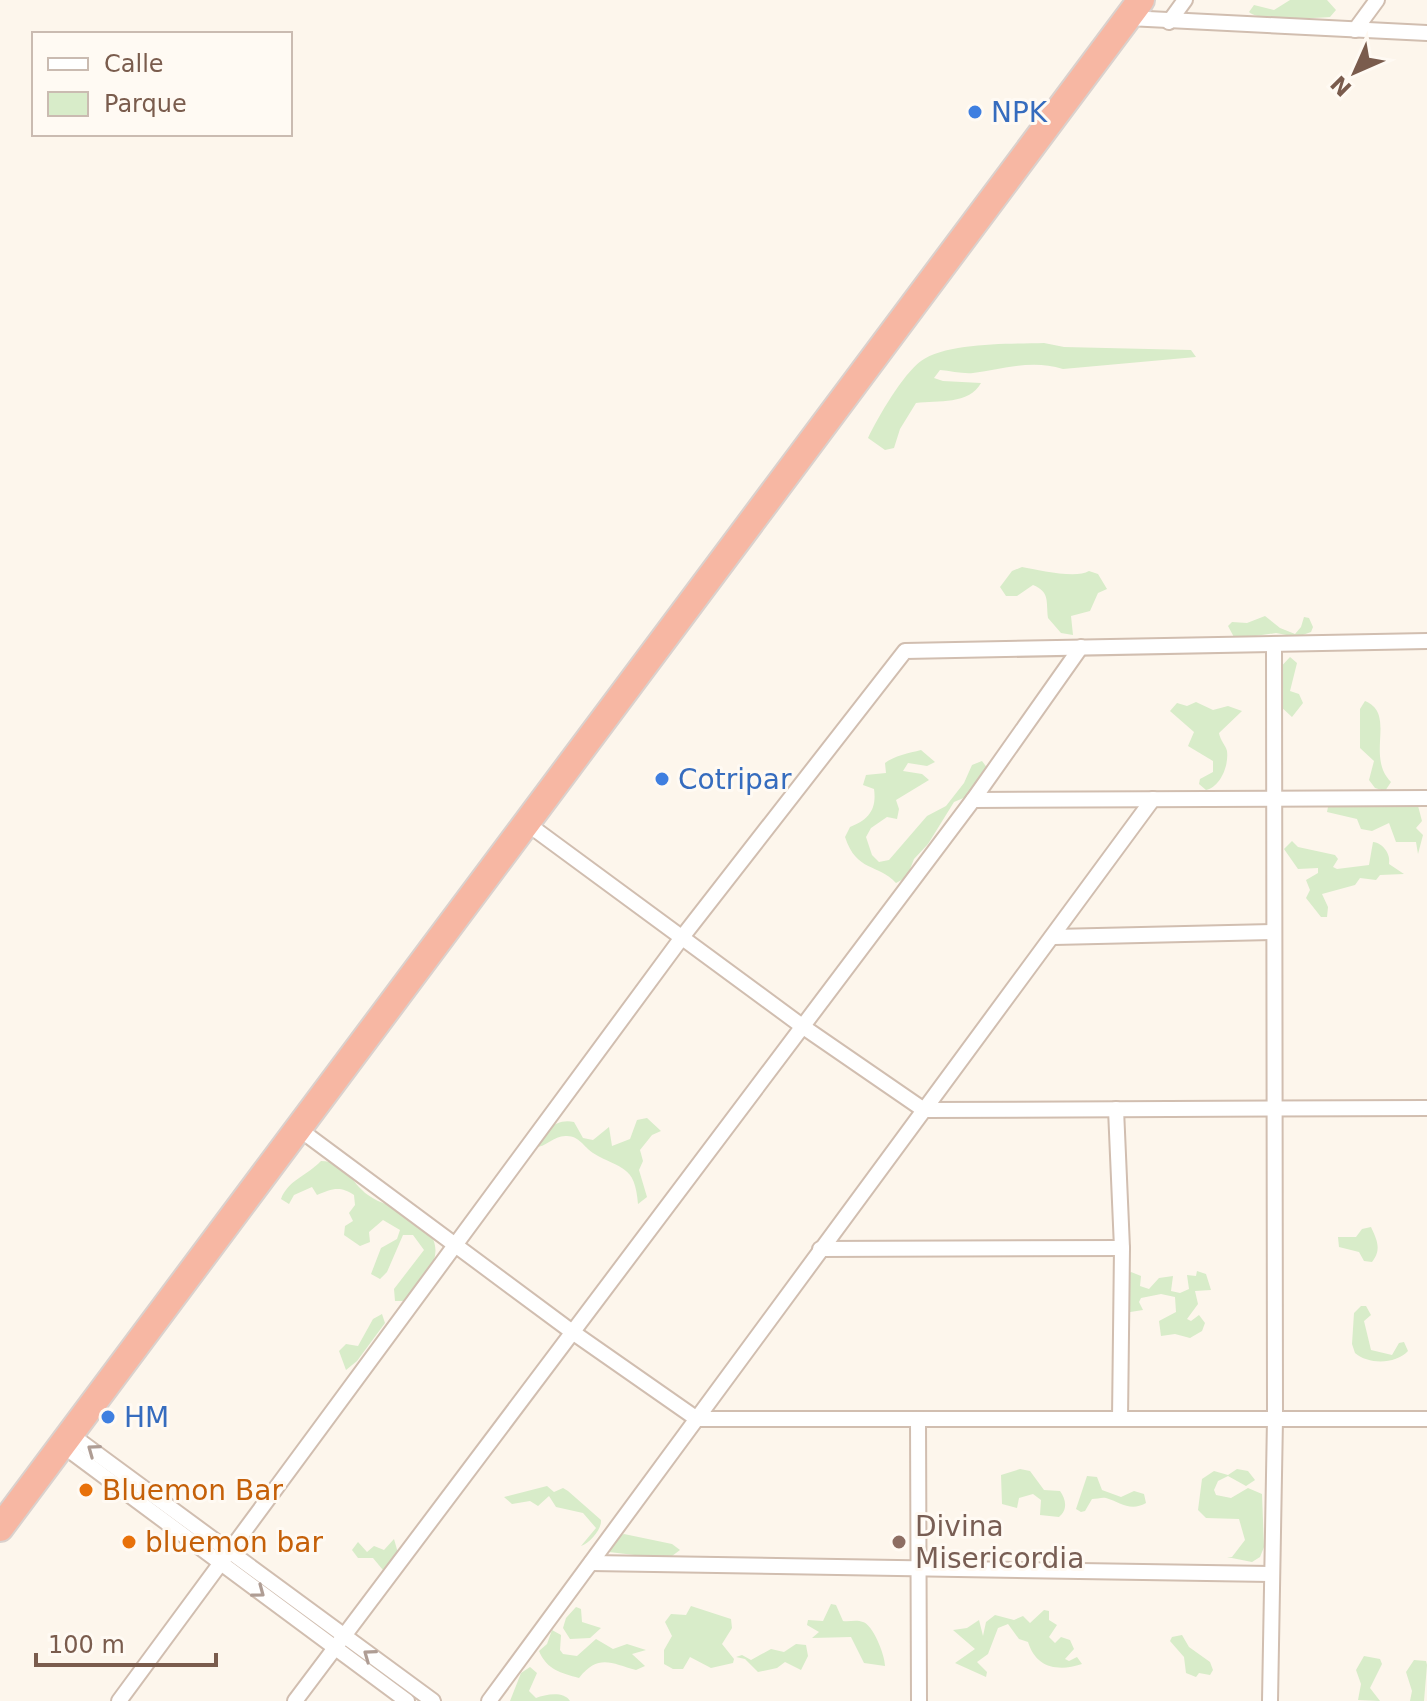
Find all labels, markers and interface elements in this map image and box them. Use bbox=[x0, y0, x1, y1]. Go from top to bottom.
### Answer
legend bbox=[32, 32, 292, 136]
north arrow bbox=[1315, 32, 1395, 112]
text: Calle bbox=[104, 50, 164, 78]
text: N bbox=[1326, 70, 1357, 101]
text: Parque bbox=[104, 90, 187, 118]
place label: NPK bbox=[991, 96, 1048, 129]
marker: NPK bbox=[966, 103, 984, 121]
place label: Cotripar bbox=[678, 763, 792, 796]
marker: Cotripar bbox=[653, 770, 671, 788]
place label: HM bbox=[124, 1401, 169, 1434]
marker: HM bbox=[99, 1408, 117, 1426]
one-way arrow bbox=[87, 1446, 102, 1460]
place label: Bluemon Bar bbox=[102, 1474, 283, 1507]
marker: Bluemon Bar bbox=[77, 1481, 95, 1499]
place label: Divina Misericordia bbox=[915, 1510, 1084, 1575]
place label: bluemon bar bbox=[145, 1526, 324, 1559]
marker: bluemon bar bbox=[120, 1533, 138, 1551]
marker: Divina Misericordia bbox=[890, 1533, 908, 1551]
one-way arrow bbox=[250, 1582, 265, 1597]
scale bar bbox=[36, 1617, 216, 1667]
text: 100 m bbox=[48, 1631, 125, 1659]
one-way arrow bbox=[364, 1650, 378, 1665]

